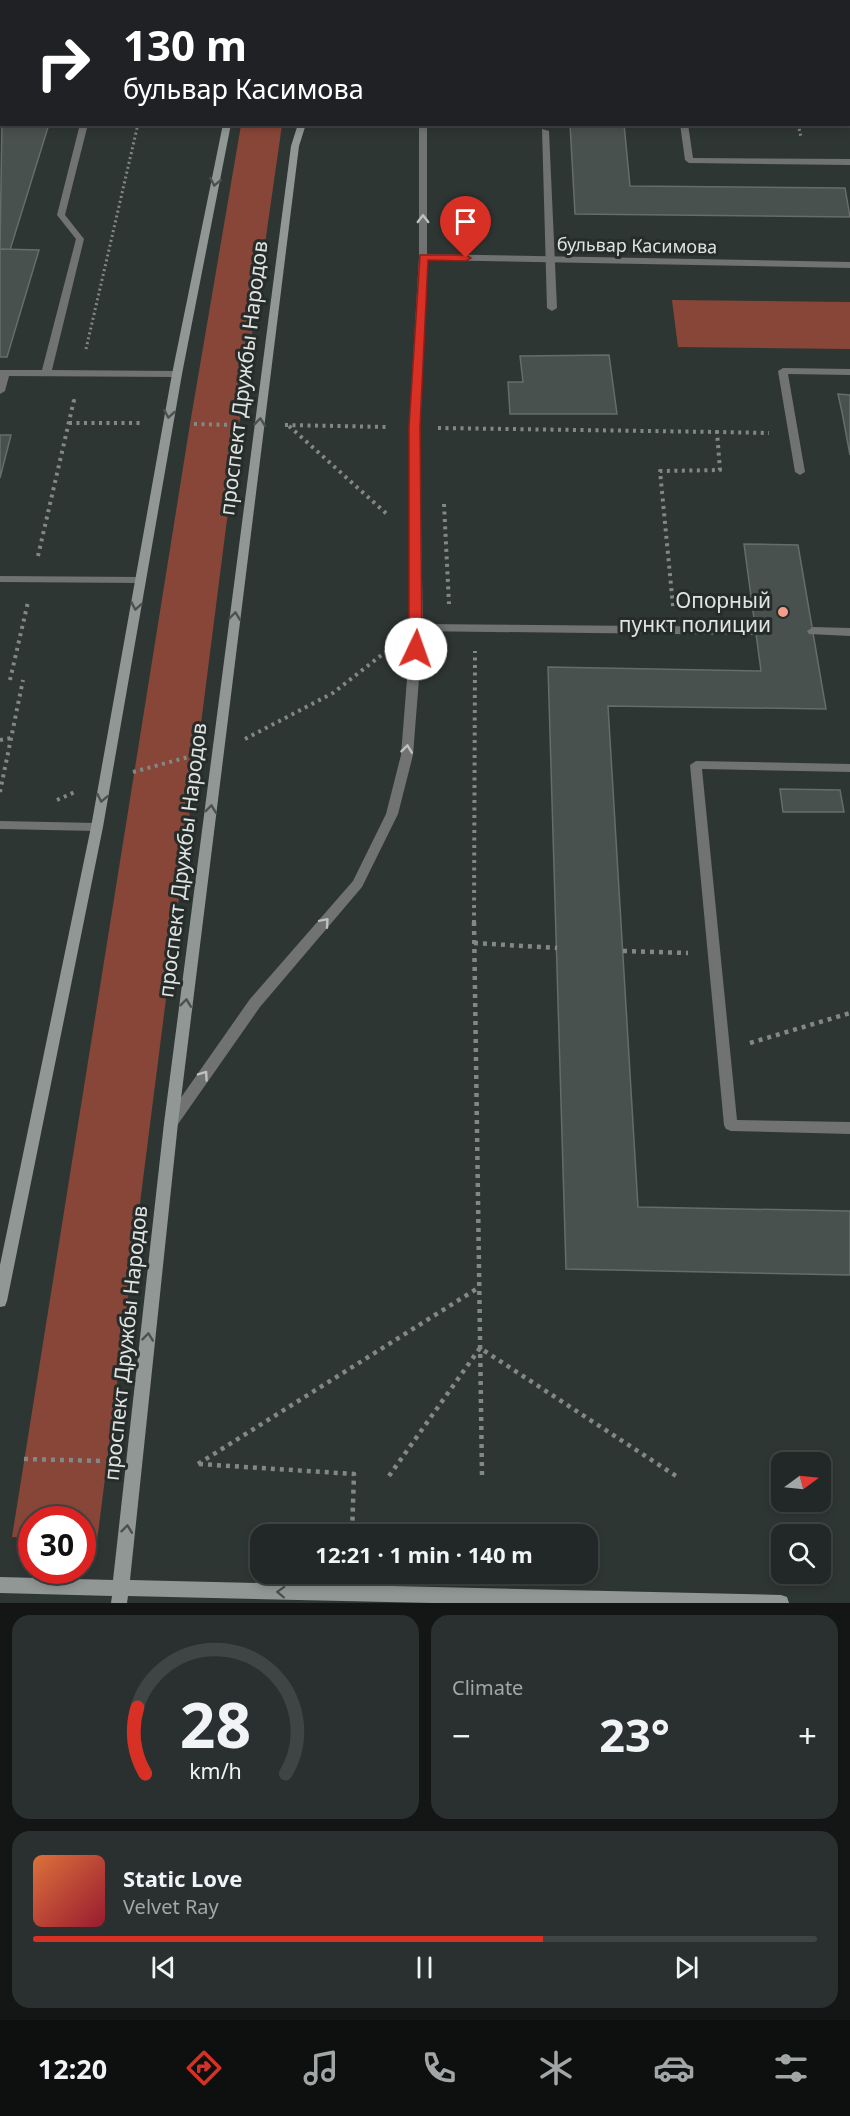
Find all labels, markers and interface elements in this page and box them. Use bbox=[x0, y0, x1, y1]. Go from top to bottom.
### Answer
text: 130 m bbox=[123, 16, 247, 73]
icon: right bbox=[24, 24, 102, 102]
text: бульвар Касимова bbox=[123, 70, 364, 107]
one-way arrow bbox=[210, 177, 223, 187]
pin bbox=[440, 196, 491, 258]
icon: arrive bbox=[449, 205, 482, 238]
one-way arrow bbox=[417, 215, 429, 224]
street label: бульвар Касимова bbox=[557, 232, 717, 258]
street label: проспект Дружбы Народов bbox=[212, 239, 274, 517]
one-way arrow bbox=[163, 409, 176, 419]
one-way arrow bbox=[253, 418, 265, 427]
place label: Опорный пункт полиции bbox=[619, 586, 771, 638]
one-way arrow bbox=[131, 602, 143, 611]
marker: Опорный пункт полиции bbox=[776, 605, 790, 619]
one-way arrow bbox=[229, 611, 241, 621]
position arrow bbox=[384, 617, 448, 681]
street label: проспект Дружбы Народов bbox=[151, 721, 213, 999]
one-way arrow bbox=[401, 745, 413, 754]
one-way arrow bbox=[96, 793, 109, 803]
one-way arrow bbox=[204, 805, 217, 814]
one-way arrow bbox=[318, 918, 329, 929]
one-way arrow bbox=[180, 998, 192, 1007]
one-way arrow bbox=[197, 1071, 208, 1082]
street label: проспект Дружбы Народов bbox=[97, 1204, 153, 1482]
one-way arrow bbox=[141, 1332, 154, 1342]
north arrow bbox=[771, 1452, 831, 1512]
map controls bbox=[771, 1452, 831, 1584]
speed limit sign: 30 bbox=[18, 1506, 96, 1584]
button: search bbox=[771, 1524, 831, 1584]
one-way arrow bbox=[120, 1525, 133, 1534]
text: 12:21 · 1 min · 140 m bbox=[315, 1539, 533, 1569]
one-way arrow bbox=[277, 1586, 286, 1598]
text: Climate bbox=[452, 1674, 523, 1701]
text: 28 bbox=[180, 1681, 251, 1766]
text: 23° bbox=[599, 1704, 670, 1765]
text: − bbox=[452, 1713, 471, 1758]
text: + bbox=[798, 1713, 817, 1758]
text: km/h bbox=[189, 1756, 242, 1785]
text: Static Love bbox=[123, 1863, 242, 1893]
text: Velvet Ray bbox=[123, 1893, 219, 1920]
icon: previous bbox=[147, 1951, 180, 1984]
icon: pause bbox=[408, 1951, 441, 1984]
icon: next bbox=[670, 1951, 703, 1984]
icon: directions bbox=[183, 2047, 225, 2089]
icon: music bbox=[300, 2047, 342, 2089]
icon: phone bbox=[418, 2047, 460, 2089]
icon: climate bbox=[535, 2047, 577, 2089]
icon: car bbox=[653, 2047, 695, 2089]
icon: filters bbox=[770, 2047, 812, 2089]
text: 12:20 bbox=[38, 2050, 107, 2087]

